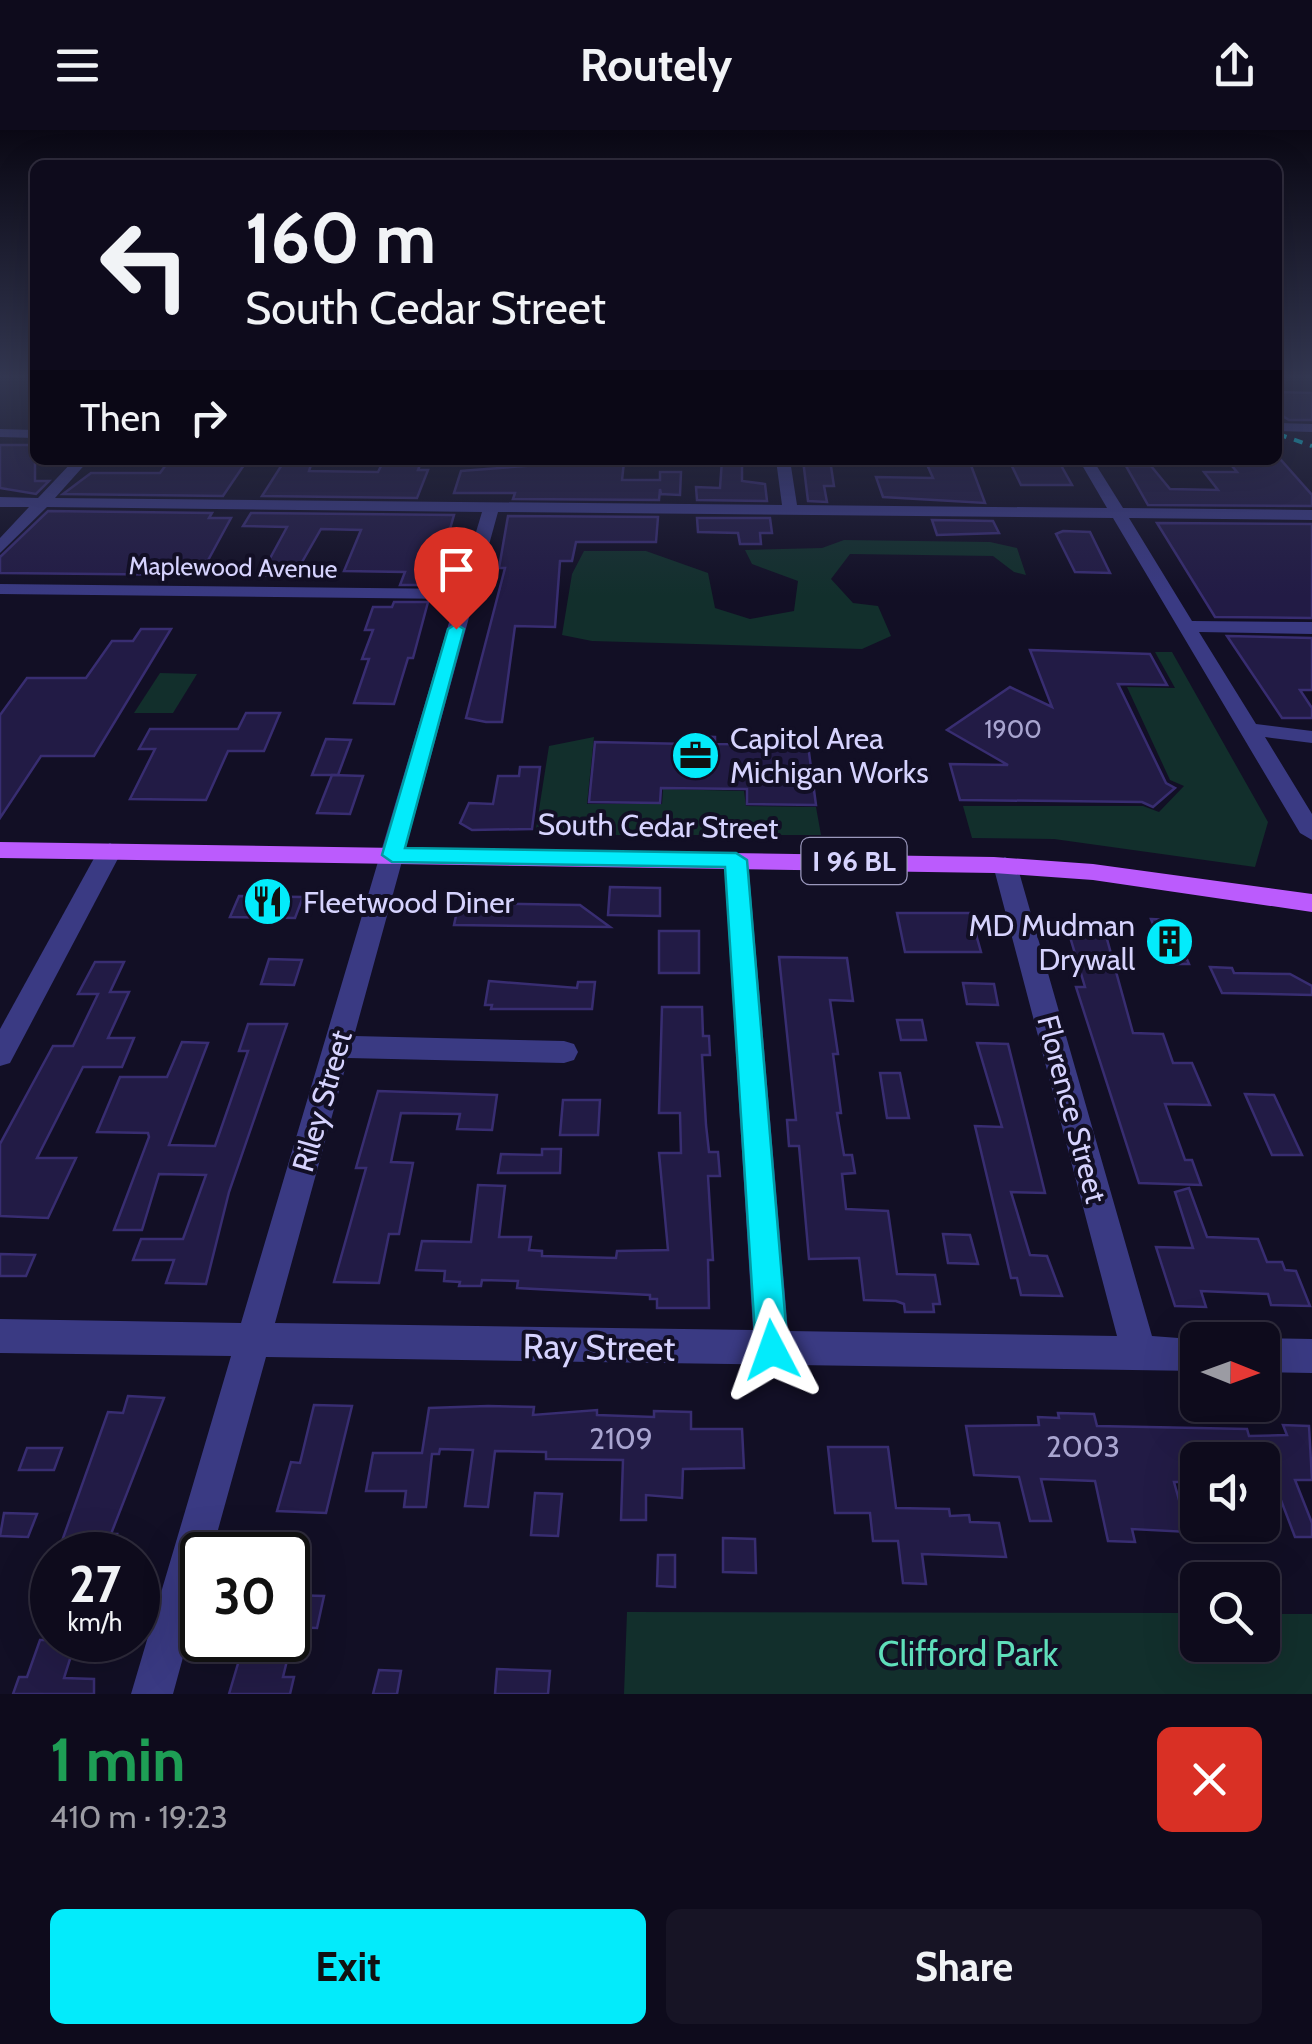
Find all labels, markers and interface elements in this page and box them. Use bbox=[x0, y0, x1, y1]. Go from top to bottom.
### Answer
icon: menu bbox=[50, 38, 105, 93]
text: Routely bbox=[580, 38, 732, 92]
icon: share bbox=[1207, 38, 1262, 93]
text: 160 m bbox=[245, 195, 436, 281]
icon: left bbox=[80, 200, 210, 330]
text: South Cedar Street bbox=[245, 281, 606, 335]
icon: right bbox=[181, 390, 236, 445]
text: Then bbox=[80, 394, 161, 441]
pin bbox=[414, 527, 499, 630]
icon: arrive bbox=[429, 542, 484, 597]
street label: Maplewood Avenue bbox=[128, 550, 338, 584]
house number: 1900 bbox=[984, 714, 1042, 744]
place label: Capitol Area Michigan Works bbox=[730, 720, 929, 791]
office icon: Capitol Area Michigan Works bbox=[669, 729, 721, 781]
street label: South Cedar Street bbox=[537, 805, 779, 847]
road number: I 96 BL bbox=[802, 838, 906, 884]
restaurant icon: Fleetwood Diner bbox=[242, 876, 294, 928]
place label: Fleetwood Diner bbox=[303, 884, 515, 921]
place label: MD Mudman Drywall bbox=[968, 907, 1135, 978]
building icon: MD Mudman Drywall bbox=[1144, 916, 1196, 968]
street label: Florence Street bbox=[1029, 1011, 1115, 1207]
street label: Riley Street bbox=[284, 1026, 360, 1176]
position arrow bbox=[720, 1298, 824, 1402]
north arrow bbox=[1180, 1322, 1280, 1422]
map controls bbox=[1180, 1322, 1280, 1662]
street label: Ray Street bbox=[522, 1324, 676, 1370]
house number: 2109 bbox=[589, 1420, 653, 1457]
house number: 2003 bbox=[1046, 1428, 1120, 1465]
button: sound bbox=[1180, 1442, 1280, 1542]
speed limit sign: 30 bbox=[180, 1532, 310, 1662]
text: 27 bbox=[69, 1554, 121, 1615]
button: search bbox=[1180, 1562, 1280, 1662]
text: km/h bbox=[68, 1607, 122, 1637]
park label: Clifford Park bbox=[878, 1632, 1058, 1675]
text: 1 min bbox=[50, 1723, 185, 1796]
button: close bbox=[1157, 1727, 1262, 1832]
text: 410 m · 19:23 bbox=[50, 1797, 228, 1836]
button: Exit bbox=[50, 1909, 646, 2024]
button: Share bbox=[666, 1909, 1262, 2024]

